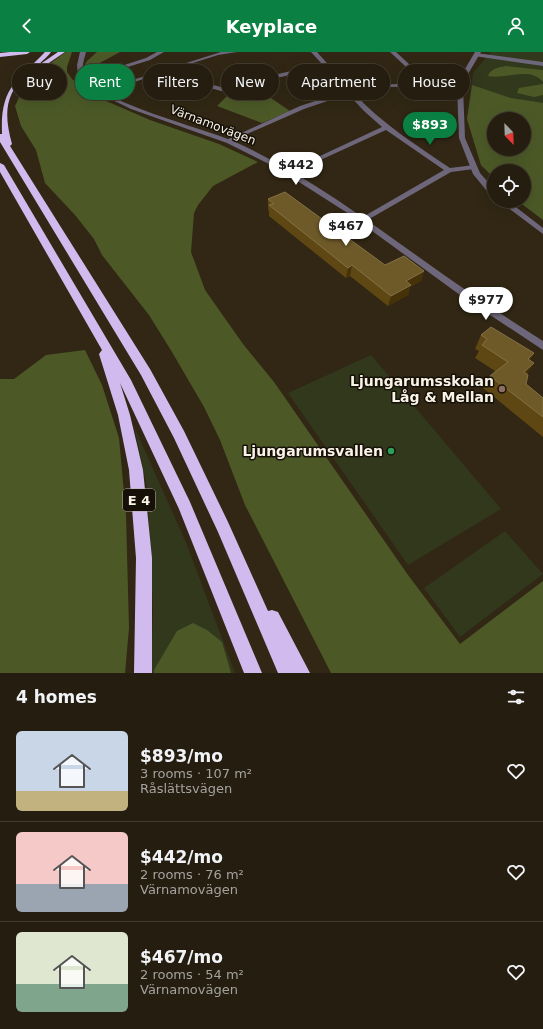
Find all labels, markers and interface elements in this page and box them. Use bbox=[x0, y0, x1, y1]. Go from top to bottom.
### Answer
icon: back bbox=[16, 15, 38, 37]
icon: person bbox=[505, 15, 527, 37]
text: Keyplace bbox=[226, 16, 317, 37]
chip: Buy bbox=[12, 64, 67, 100]
chip: Rent bbox=[75, 64, 135, 100]
chip: Filters bbox=[143, 64, 213, 100]
chip: New bbox=[221, 64, 279, 100]
chip: Apartment bbox=[287, 64, 390, 100]
chip: House bbox=[398, 64, 470, 100]
street label: Värnamovägen bbox=[168, 102, 258, 148]
pin: $893 bbox=[406, 112, 454, 146]
north arrow bbox=[487, 112, 531, 156]
map controls bbox=[487, 112, 531, 208]
text: $893 bbox=[412, 117, 448, 132]
pin: $442 bbox=[272, 152, 320, 186]
text: $442 bbox=[278, 157, 314, 172]
button: locate bbox=[487, 164, 531, 208]
pin: $467 bbox=[322, 213, 370, 247]
text: $467 bbox=[328, 218, 364, 233]
pin: $977 bbox=[462, 287, 510, 321]
text: $977 bbox=[468, 292, 504, 307]
place label: Ljungarumsskolan Låg & Mellan bbox=[350, 373, 494, 405]
marker: Ljungarumsskolan Låg & Mellan bbox=[497, 384, 507, 394]
place label: Ljungarumsvallen bbox=[242, 443, 383, 459]
marker: Ljungarumsvallen bbox=[386, 446, 396, 456]
road number: E 4 bbox=[123, 489, 155, 511]
icon: filters bbox=[505, 686, 527, 708]
text: 4 homes bbox=[16, 687, 97, 707]
text: $893/mo bbox=[140, 746, 223, 766]
icon: home bbox=[48, 747, 96, 795]
icon: heart bbox=[505, 760, 527, 782]
text: 3 rooms · 107 m² bbox=[140, 766, 252, 781]
text: Råslättsvägen bbox=[140, 781, 232, 796]
text: $442/mo bbox=[140, 847, 223, 867]
icon: home bbox=[48, 848, 96, 896]
icon: heart bbox=[505, 861, 527, 883]
text: 2 rooms · 76 m² bbox=[140, 867, 244, 882]
text: Värnamovägen bbox=[140, 882, 238, 897]
text: $467/mo bbox=[140, 947, 223, 967]
icon: home bbox=[48, 948, 96, 996]
icon: heart bbox=[505, 961, 527, 983]
text: 2 rooms · 54 m² bbox=[140, 967, 244, 982]
text: Värnamovägen bbox=[140, 982, 238, 997]

